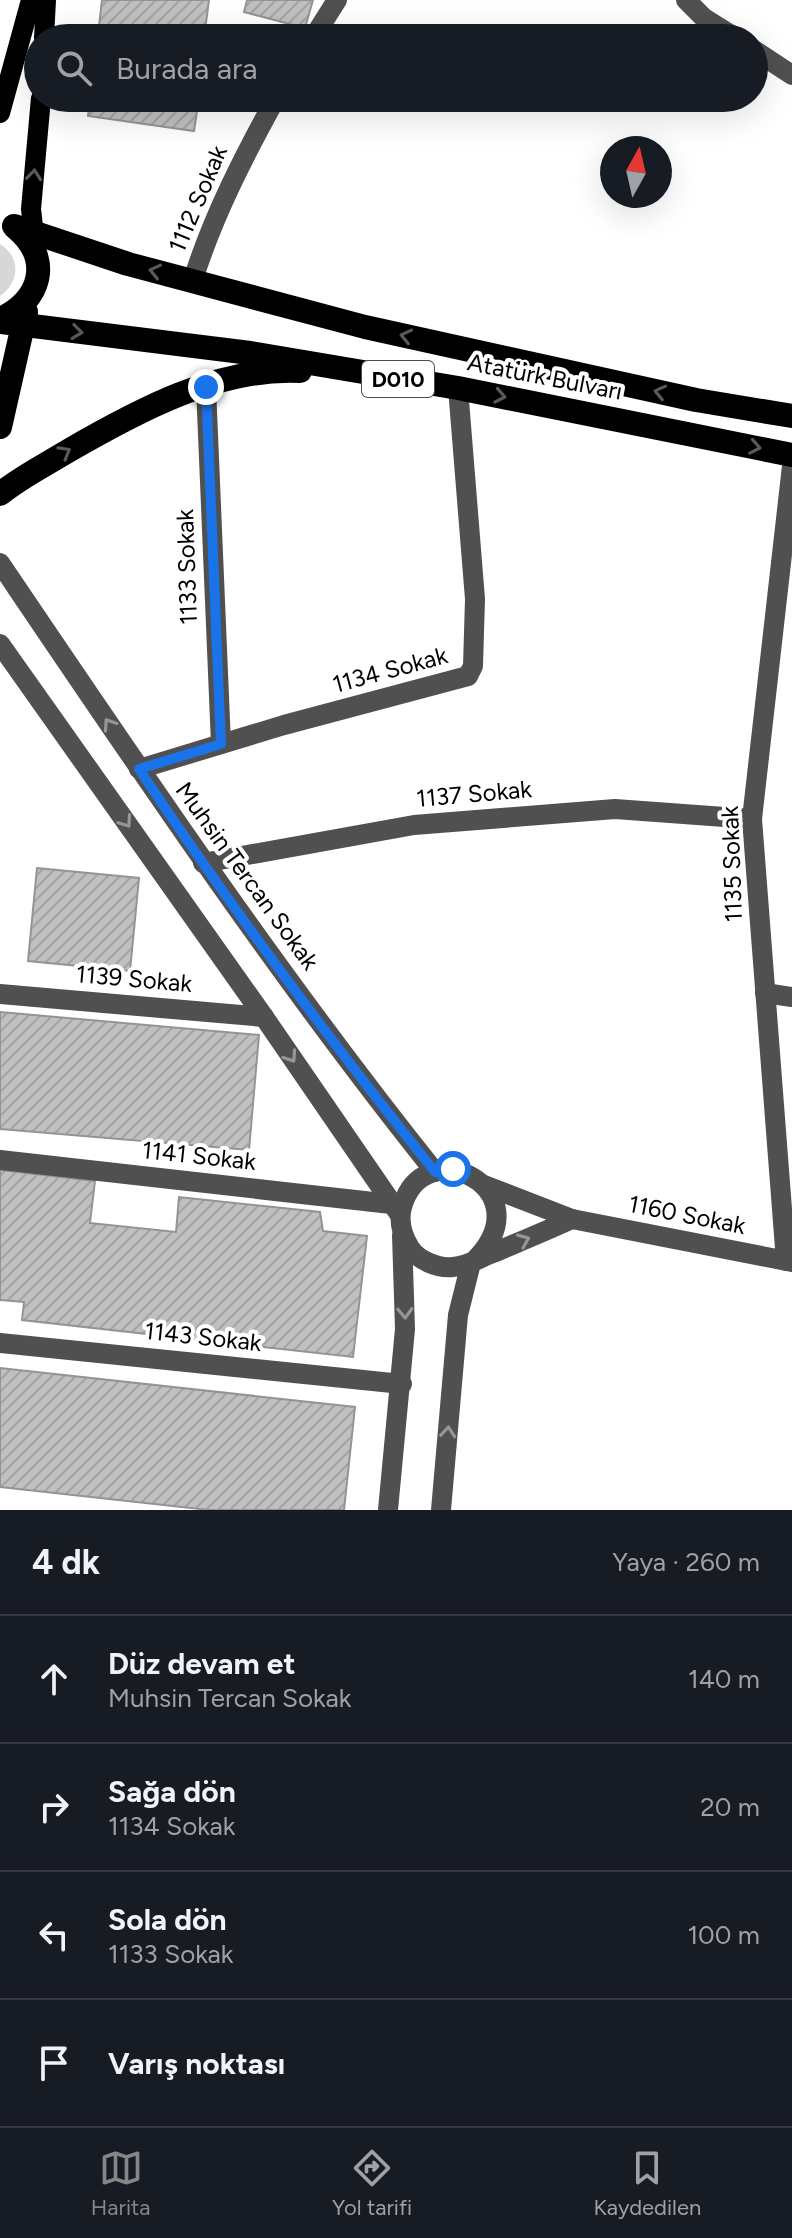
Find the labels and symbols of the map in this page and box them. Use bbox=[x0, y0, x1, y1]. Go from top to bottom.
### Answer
north arrow bbox=[600, 136, 672, 208]
street label: 1112 Sokak bbox=[162, 141, 233, 256]
one-way arrow bbox=[25, 168, 42, 181]
one-way arrow bbox=[148, 263, 162, 280]
one-way arrow bbox=[71, 323, 84, 340]
one-way arrow bbox=[400, 328, 414, 345]
street label: Atatürk Bulvarı bbox=[465, 347, 625, 406]
road number: D010 bbox=[362, 361, 434, 397]
route end bbox=[188, 369, 224, 405]
one-way arrow bbox=[654, 384, 667, 401]
one-way arrow bbox=[493, 387, 507, 404]
one-way arrow bbox=[749, 438, 762, 455]
one-way arrow bbox=[57, 446, 71, 462]
street label: 1133 Sokak bbox=[170, 508, 203, 625]
street label: 1134 Sokak bbox=[329, 640, 451, 699]
one-way arrow bbox=[103, 719, 118, 733]
street label: 1137 Sokak bbox=[415, 774, 533, 813]
street label: Muhsin Tercan Sokak bbox=[170, 776, 325, 975]
street label: 1135 Sokak bbox=[715, 805, 748, 923]
one-way arrow bbox=[116, 813, 131, 827]
street label: 1139 Sokak bbox=[75, 959, 194, 998]
one-way arrow bbox=[281, 1049, 296, 1063]
street label: 1141 Sokak bbox=[141, 1135, 258, 1176]
route start bbox=[435, 1151, 471, 1187]
street label: 1160 Sokak bbox=[626, 1189, 748, 1240]
one-way arrow bbox=[516, 1233, 530, 1249]
one-way arrow bbox=[396, 1307, 413, 1320]
street label: 1143 Sokak bbox=[143, 1316, 263, 1357]
one-way arrow bbox=[439, 1425, 456, 1438]

